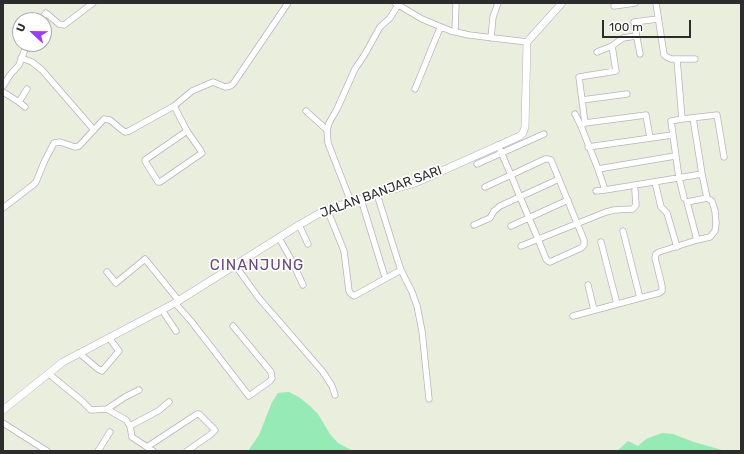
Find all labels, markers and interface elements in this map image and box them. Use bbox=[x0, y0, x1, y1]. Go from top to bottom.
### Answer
north arrow bbox=[12, 12, 52, 52]
scale bar bbox=[604, 12, 693, 38]
text: 100 m bbox=[609, 20, 643, 34]
text: U bbox=[14, 22, 29, 34]
street label: JALAN BANJAR SARI bbox=[318, 163, 444, 221]
district label: CINANJUNG bbox=[210, 257, 304, 275]

